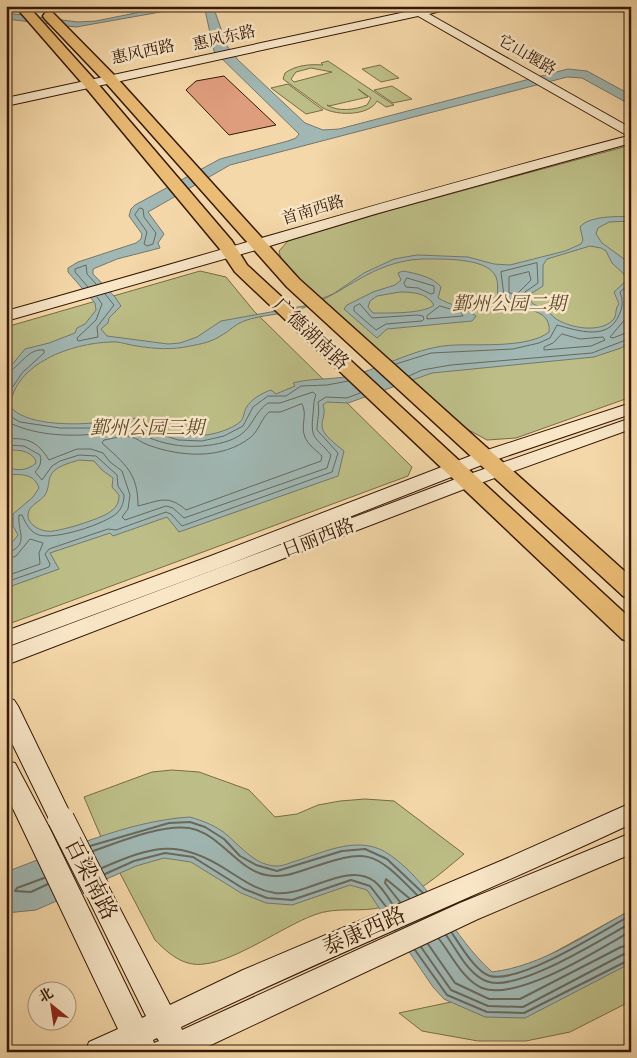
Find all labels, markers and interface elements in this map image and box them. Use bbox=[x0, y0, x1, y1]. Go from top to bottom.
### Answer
street label: 惠风东路 bbox=[191, 21, 257, 55]
street label: 它山堰路 bbox=[494, 30, 560, 80]
street label: 惠风西路 bbox=[110, 36, 176, 68]
street label: 首南西路 bbox=[279, 191, 347, 229]
park label: 鄞州公园二期 bbox=[452, 292, 569, 316]
street label: 广德湖南路 bbox=[268, 293, 354, 375]
park label: 鄞州公园三期 bbox=[90, 416, 207, 440]
street label: 日丽西路 bbox=[278, 513, 358, 563]
street label: 百梁南路 bbox=[59, 833, 123, 925]
street label: 泰康西路 bbox=[318, 900, 410, 962]
north arrow bbox=[28, 980, 78, 1030]
text: 北 bbox=[35, 984, 56, 1006]

